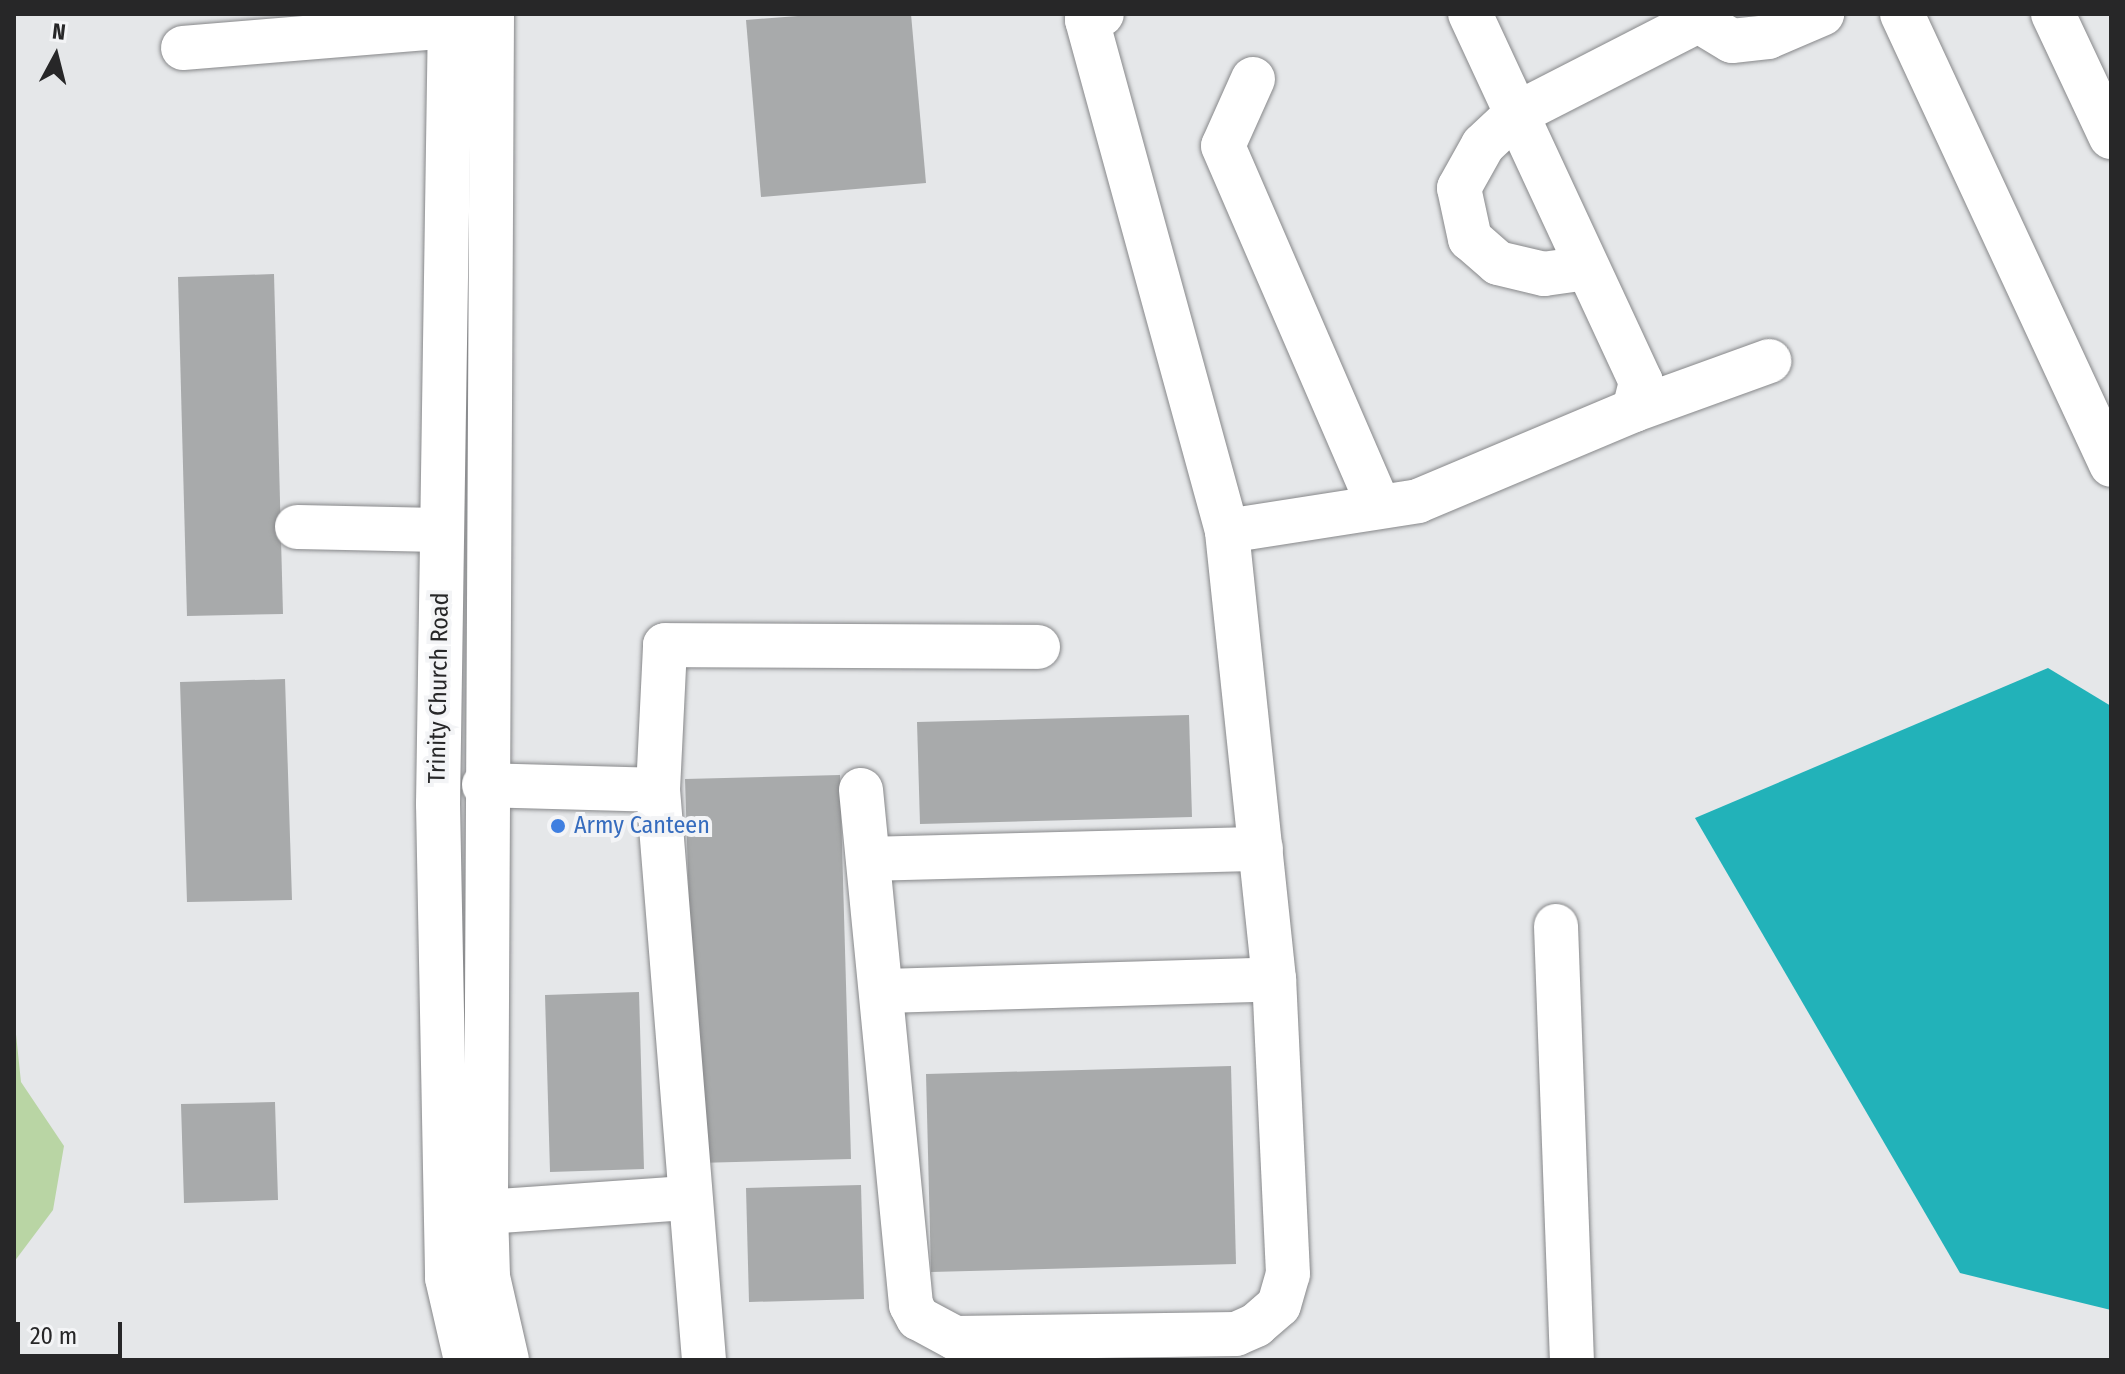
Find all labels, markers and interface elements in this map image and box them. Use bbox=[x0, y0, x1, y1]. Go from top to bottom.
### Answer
north arrow bbox=[16, 16, 96, 96]
text: N bbox=[51, 17, 67, 46]
street label: Trinity Church Road bbox=[423, 592, 455, 784]
place label: Army Canteen bbox=[574, 812, 710, 840]
marker: Army Canteen bbox=[549, 817, 567, 835]
scale bar bbox=[20, 1306, 126, 1356]
text: 20 m bbox=[30, 1322, 77, 1350]

